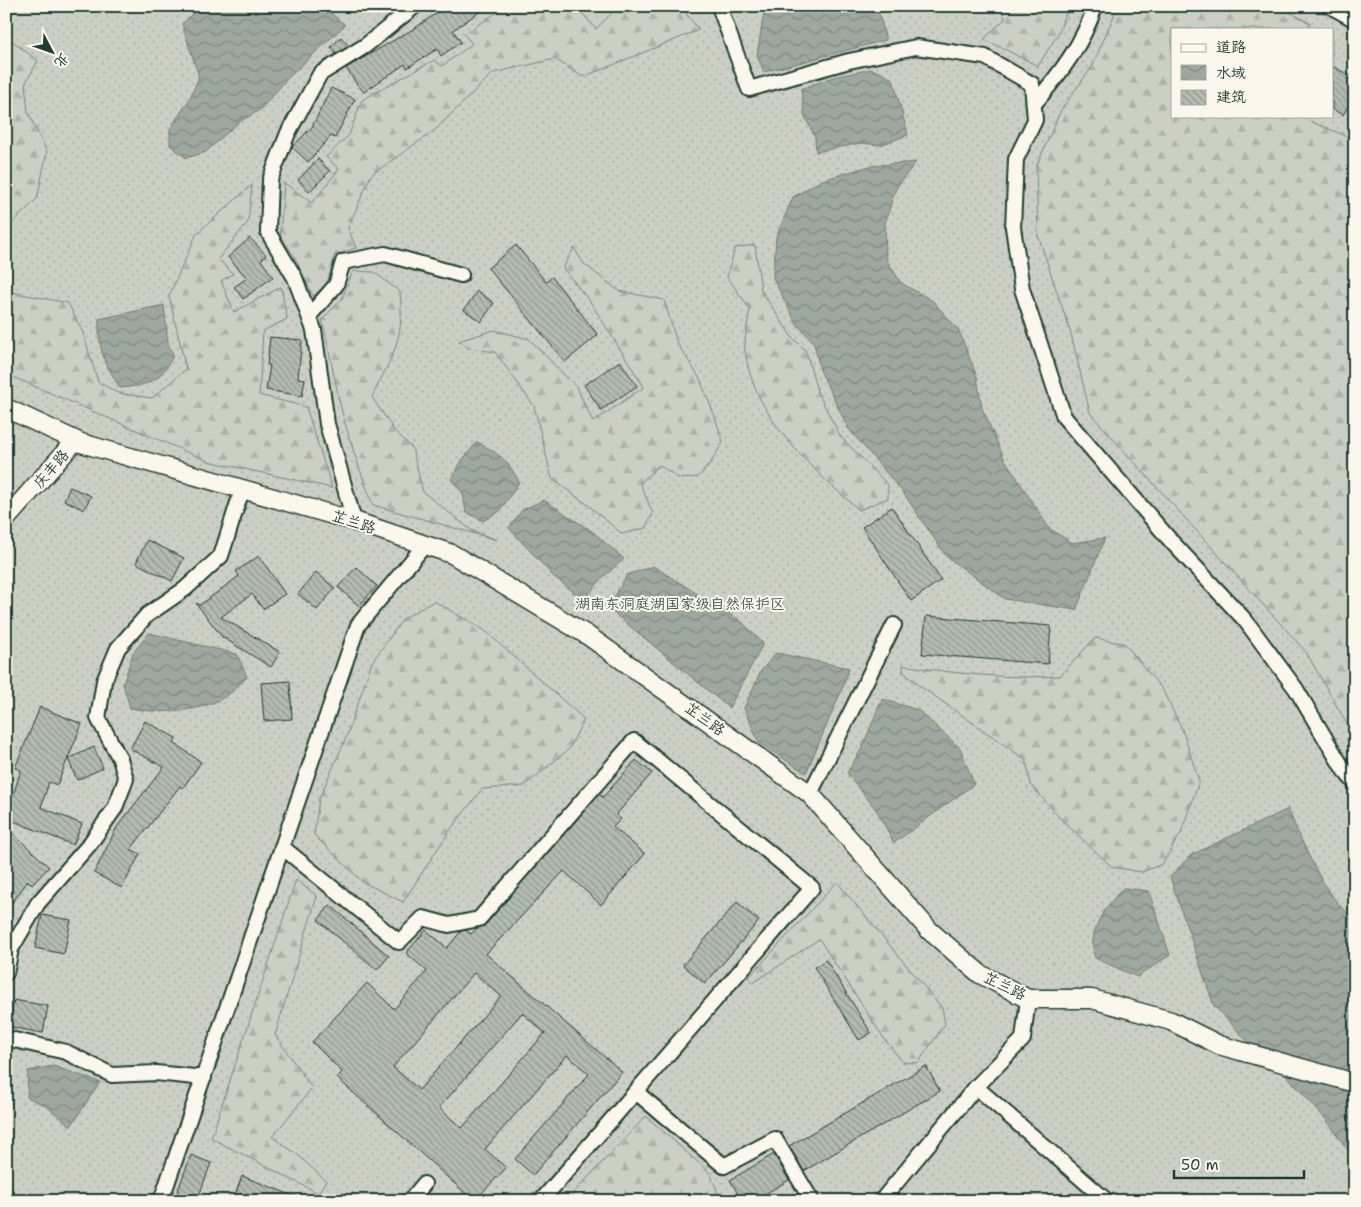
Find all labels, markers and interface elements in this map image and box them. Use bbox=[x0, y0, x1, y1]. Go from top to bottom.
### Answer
north arrow bbox=[28, 28, 78, 78]
legend bbox=[1171, 28, 1334, 118]
text: 道路 bbox=[1216, 37, 1246, 57]
text: 北 bbox=[50, 49, 73, 72]
text: 水域 bbox=[1216, 63, 1246, 83]
text: 建筑 bbox=[1216, 87, 1246, 107]
street label: 庆丰路 bbox=[29, 445, 73, 493]
street label: 芷兰路 bbox=[330, 506, 378, 538]
park label: 湖南东洞庭湖国家级自然保护区 bbox=[575, 594, 785, 614]
street label: 芷兰路 bbox=[681, 698, 729, 740]
street label: 芷兰路 bbox=[980, 967, 1030, 1005]
scale bar bbox=[1174, 1147, 1304, 1179]
text: 50 m bbox=[1181, 1155, 1219, 1175]

